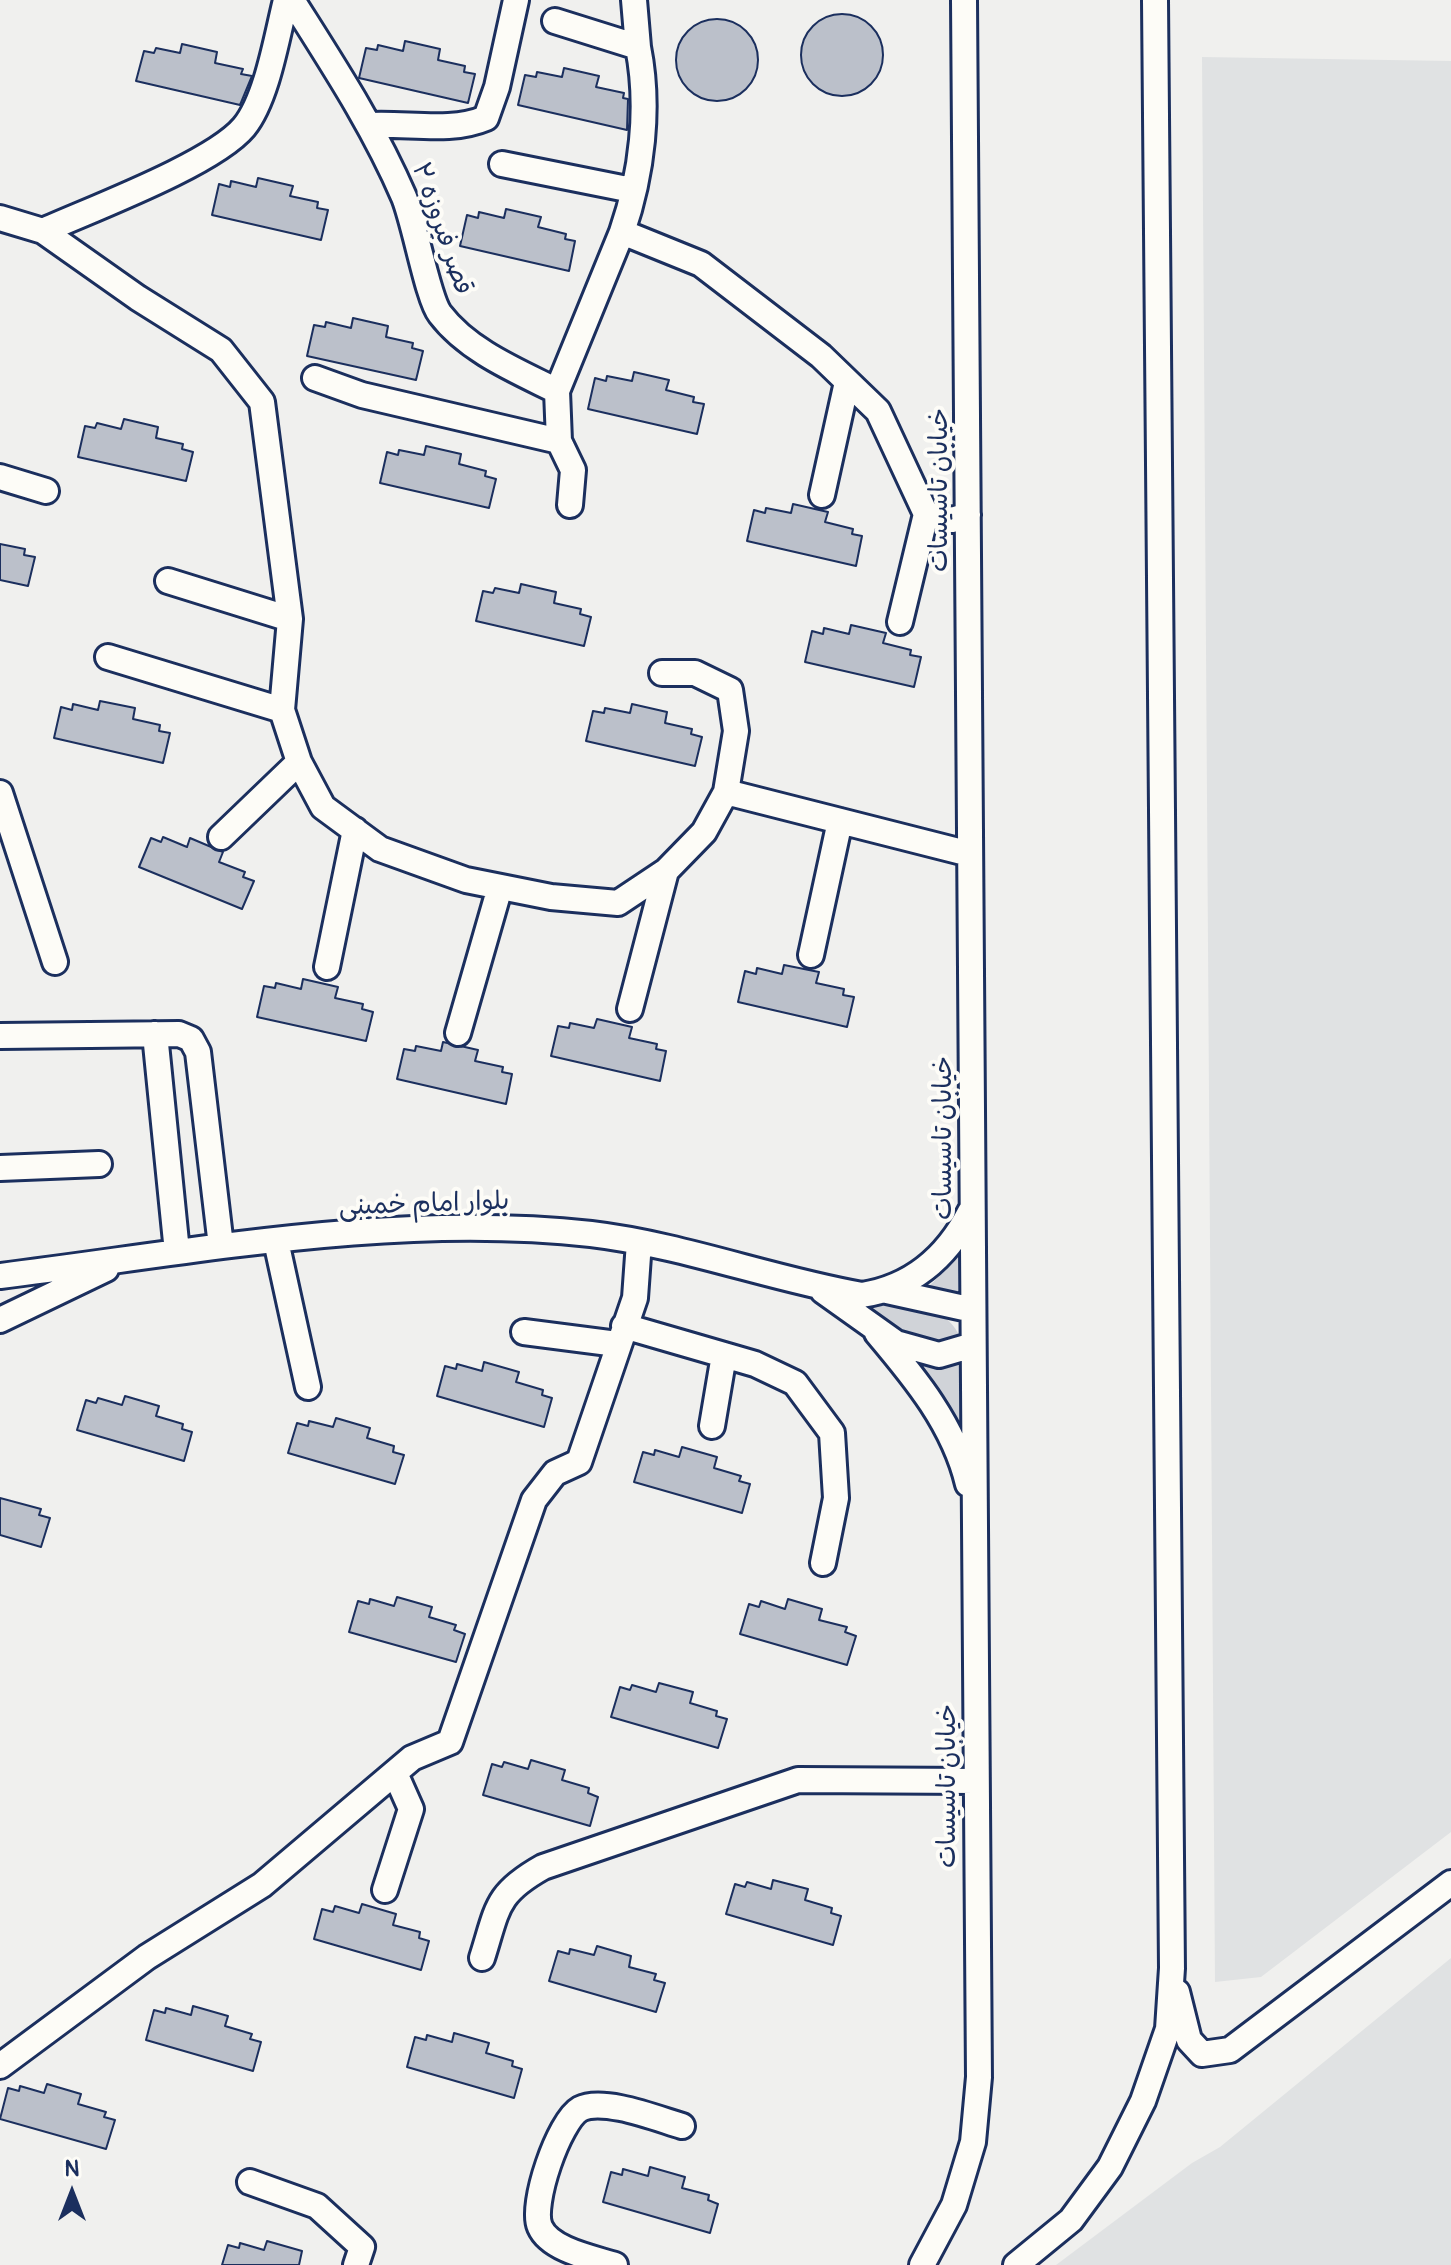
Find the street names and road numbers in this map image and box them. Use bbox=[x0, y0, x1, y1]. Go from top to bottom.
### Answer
street label: قصر فیروزه ۲ bbox=[404, 159, 478, 299]
street label: خیابان تاسیسات bbox=[924, 408, 956, 572]
street label: خیابان تاسیسات bbox=[928, 1056, 960, 1220]
street label: بلوار امام خمینی bbox=[338, 1186, 510, 1224]
street label: خیابان تاسیسات bbox=[932, 1704, 964, 1868]

